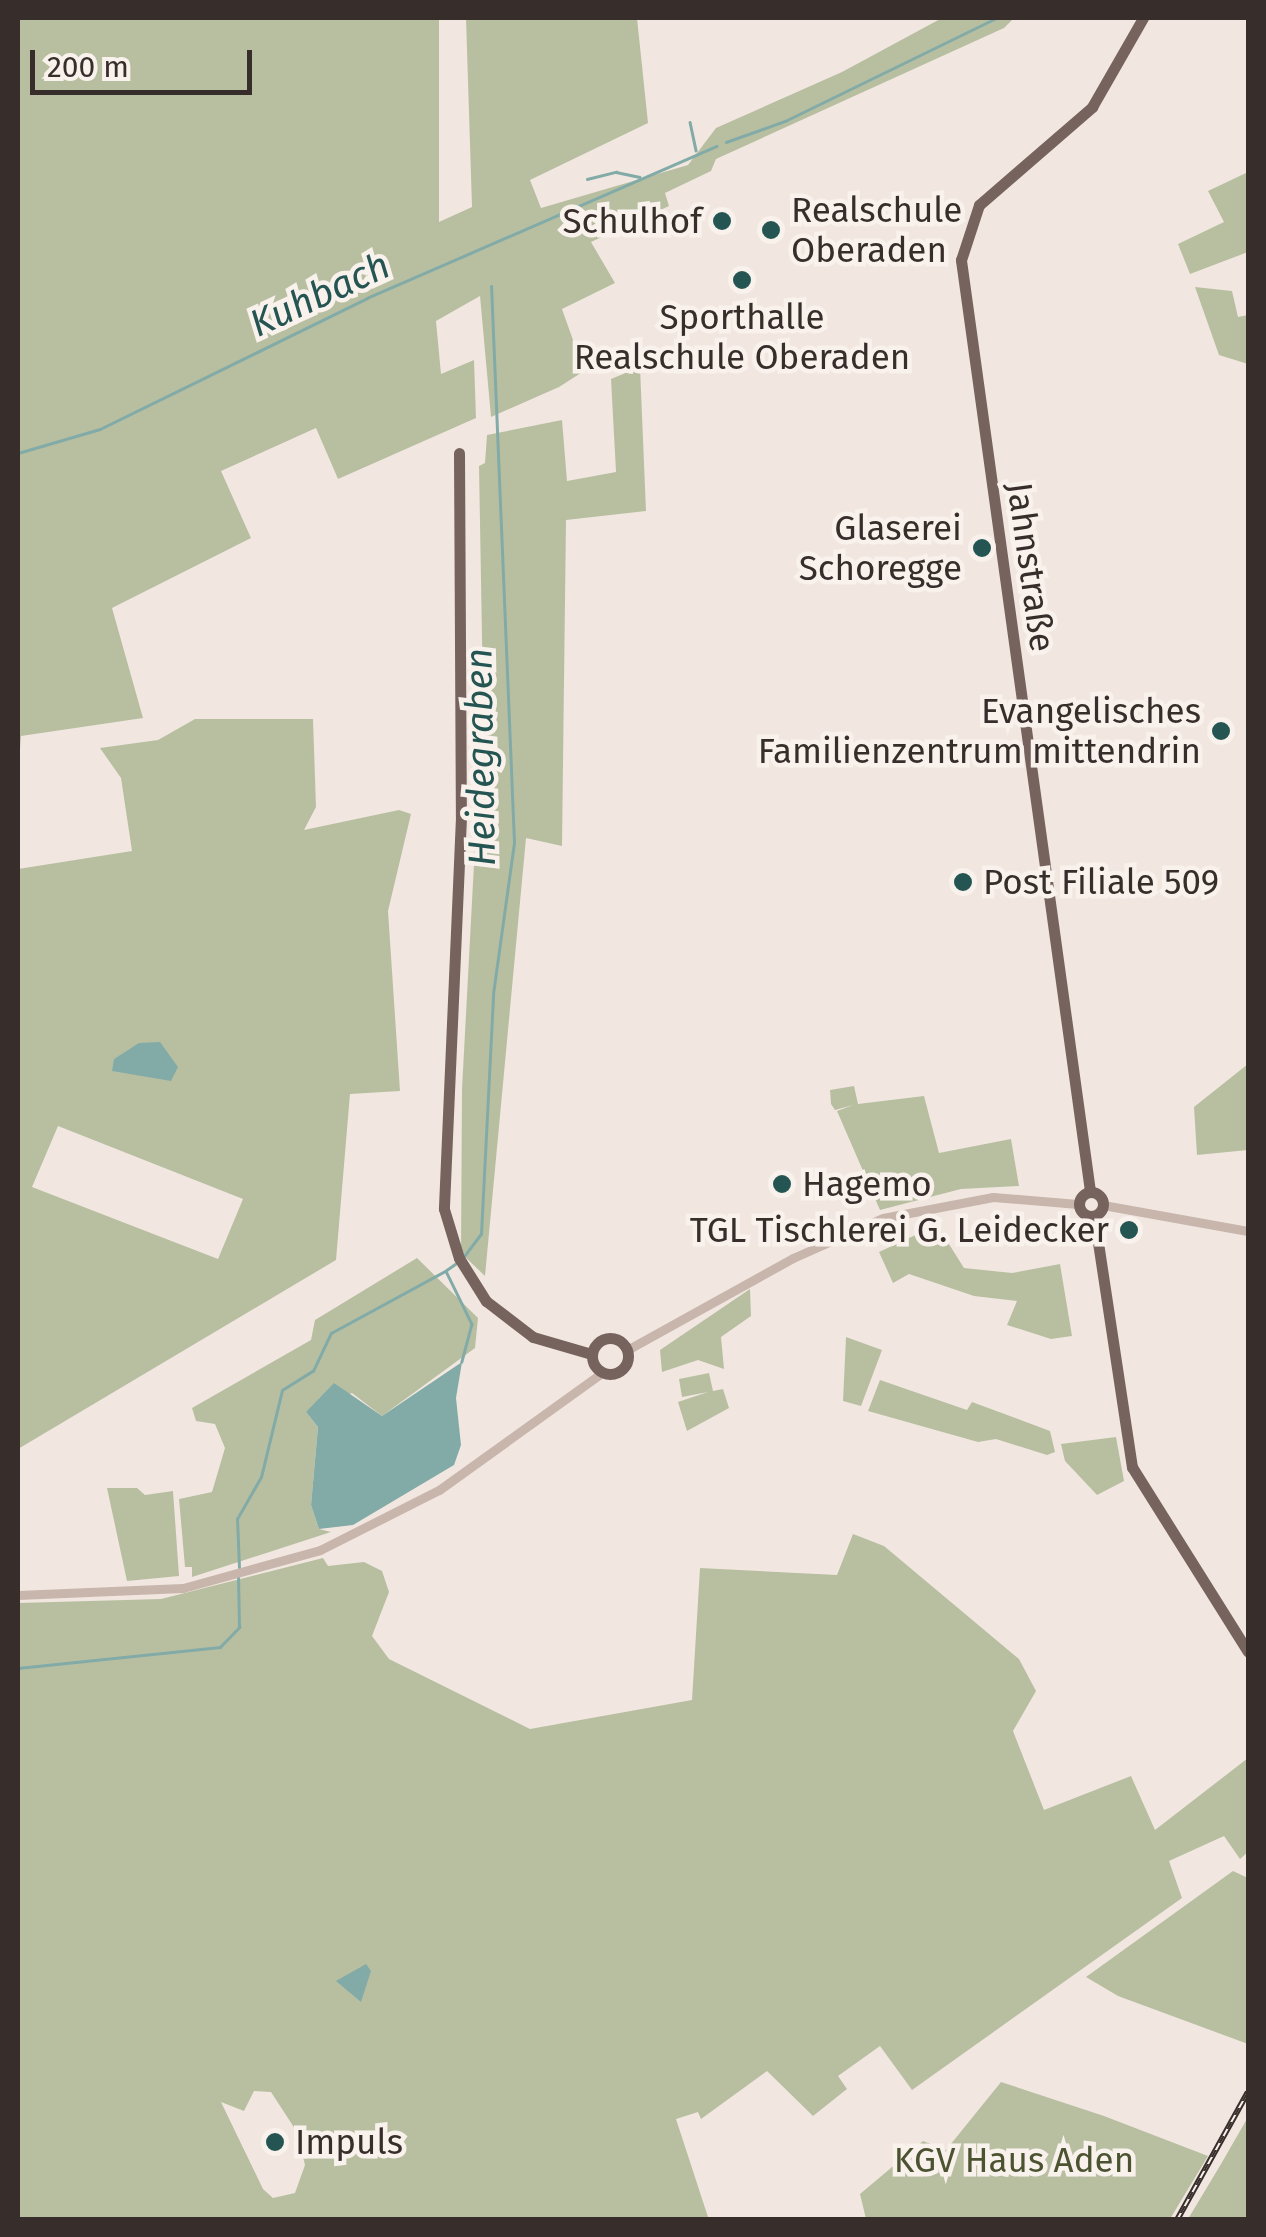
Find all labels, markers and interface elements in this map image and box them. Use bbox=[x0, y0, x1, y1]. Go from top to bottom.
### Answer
scale bar bbox=[35, 30, 258, 92]
text: 200 m bbox=[47, 49, 129, 85]
place label: Realschule Oberaden bbox=[791, 189, 962, 271]
place label: Schulhof bbox=[562, 200, 702, 242]
marker: Schulhof bbox=[711, 210, 733, 232]
marker: Realschule Oberaden bbox=[760, 219, 782, 241]
water label: Kuhbach bbox=[243, 243, 397, 347]
marker: Sporthalle Realschule Oberaden bbox=[731, 269, 753, 291]
place label: Sporthalle Realschule Oberaden bbox=[574, 296, 910, 378]
street label: Jahnstraße bbox=[998, 479, 1064, 655]
place label: Glaserei Schoregge bbox=[799, 507, 962, 589]
marker: Glaserei Schoregge bbox=[971, 537, 993, 559]
water label: Heidegraben bbox=[456, 647, 506, 867]
place label: Evangelisches Familienzentrum mittendrin bbox=[758, 690, 1201, 772]
marker: Evangelisches Familienzentrum mittendrin bbox=[1210, 720, 1232, 742]
place label: Post Filiale 509 bbox=[983, 861, 1219, 903]
marker: Post Filiale 509 bbox=[952, 871, 974, 893]
place label: Hagemo bbox=[802, 1163, 932, 1205]
marker: Hagemo bbox=[771, 1173, 793, 1195]
place label: TGL Tischlerei G. Leidecker bbox=[690, 1209, 1109, 1251]
marker: TGL Tischlerei G. Leidecker bbox=[1118, 1219, 1140, 1241]
place label: Impuls bbox=[295, 2121, 403, 2163]
marker: Impuls bbox=[264, 2131, 286, 2153]
park label: KGV Haus Aden bbox=[894, 2139, 1134, 2181]

